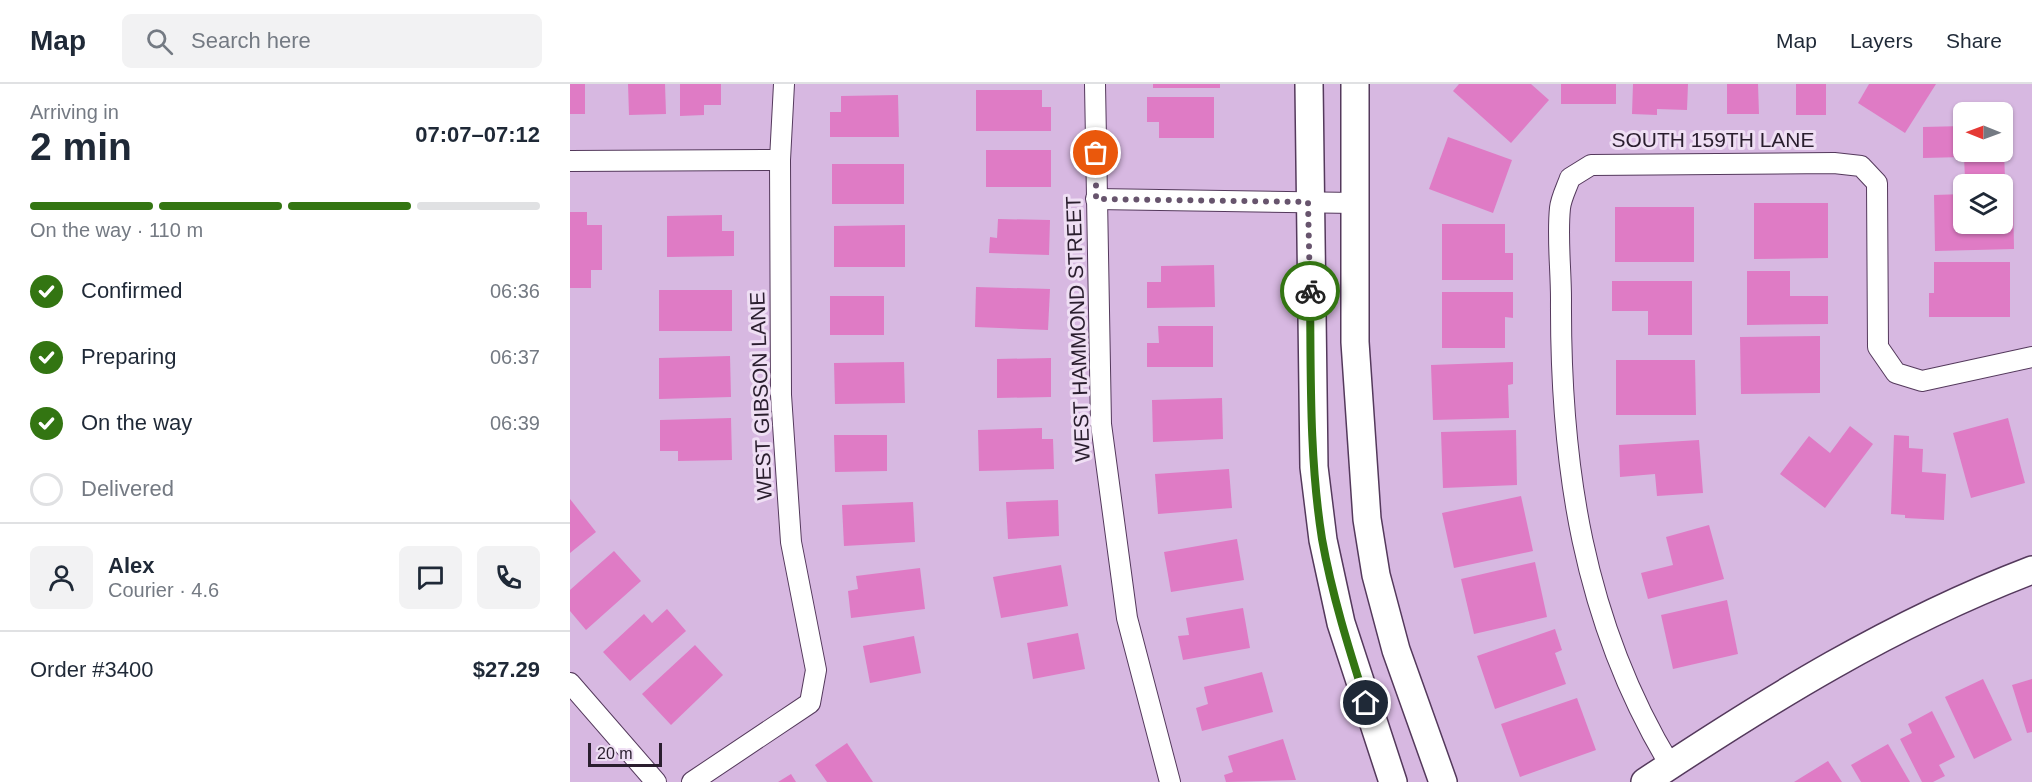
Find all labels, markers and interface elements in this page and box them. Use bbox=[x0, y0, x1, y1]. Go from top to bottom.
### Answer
search box bbox=[122, 14, 542, 68]
text: Map bbox=[30, 25, 86, 56]
icon: search bbox=[143, 25, 176, 58]
text: Search here bbox=[191, 28, 311, 53]
text: Map bbox=[1776, 29, 1817, 52]
text: Layers bbox=[1850, 29, 1913, 52]
text: Share bbox=[1946, 29, 2002, 52]
text: Arriving in bbox=[30, 101, 119, 123]
north arrow bbox=[1953, 102, 2013, 162]
map controls bbox=[1953, 102, 2013, 234]
text: 07:07–07:12 bbox=[415, 122, 540, 147]
text: 2 min bbox=[30, 125, 132, 168]
pin bbox=[1070, 127, 1121, 178]
street label: SOUTH 159TH LANE bbox=[1611, 128, 1815, 151]
icon: bag bbox=[1079, 136, 1112, 169]
button: layers bbox=[1953, 174, 2013, 234]
street label: WEST HAMMOND STREET bbox=[1061, 196, 1094, 462]
text: On the way · 110 m bbox=[30, 219, 203, 241]
courier bbox=[1280, 261, 1340, 321]
icon: check bbox=[30, 275, 63, 308]
icon: bike bbox=[1294, 275, 1327, 308]
text: Confirmed bbox=[81, 278, 182, 303]
text: 06:36 bbox=[490, 280, 540, 302]
street label: WEST GIBSON LANE bbox=[745, 291, 776, 501]
icon: check bbox=[30, 341, 63, 374]
text: Preparing bbox=[81, 344, 176, 369]
text: 06:37 bbox=[490, 346, 540, 368]
icon: check bbox=[30, 407, 63, 440]
text: On the way bbox=[81, 410, 192, 435]
text: 06:39 bbox=[490, 412, 540, 434]
text: Delivered bbox=[81, 476, 174, 501]
button: person bbox=[30, 546, 93, 609]
button: chat bbox=[399, 546, 462, 609]
button: phone bbox=[477, 546, 540, 609]
text: Alex bbox=[108, 553, 154, 578]
text: Courier · 4.6 bbox=[108, 579, 219, 601]
text: Order #3400 bbox=[30, 657, 154, 682]
text: $27.29 bbox=[473, 657, 540, 682]
pin bbox=[1340, 677, 1391, 728]
icon: home bbox=[1349, 686, 1382, 719]
scale bar bbox=[588, 740, 662, 768]
text: 20 m bbox=[597, 745, 633, 762]

